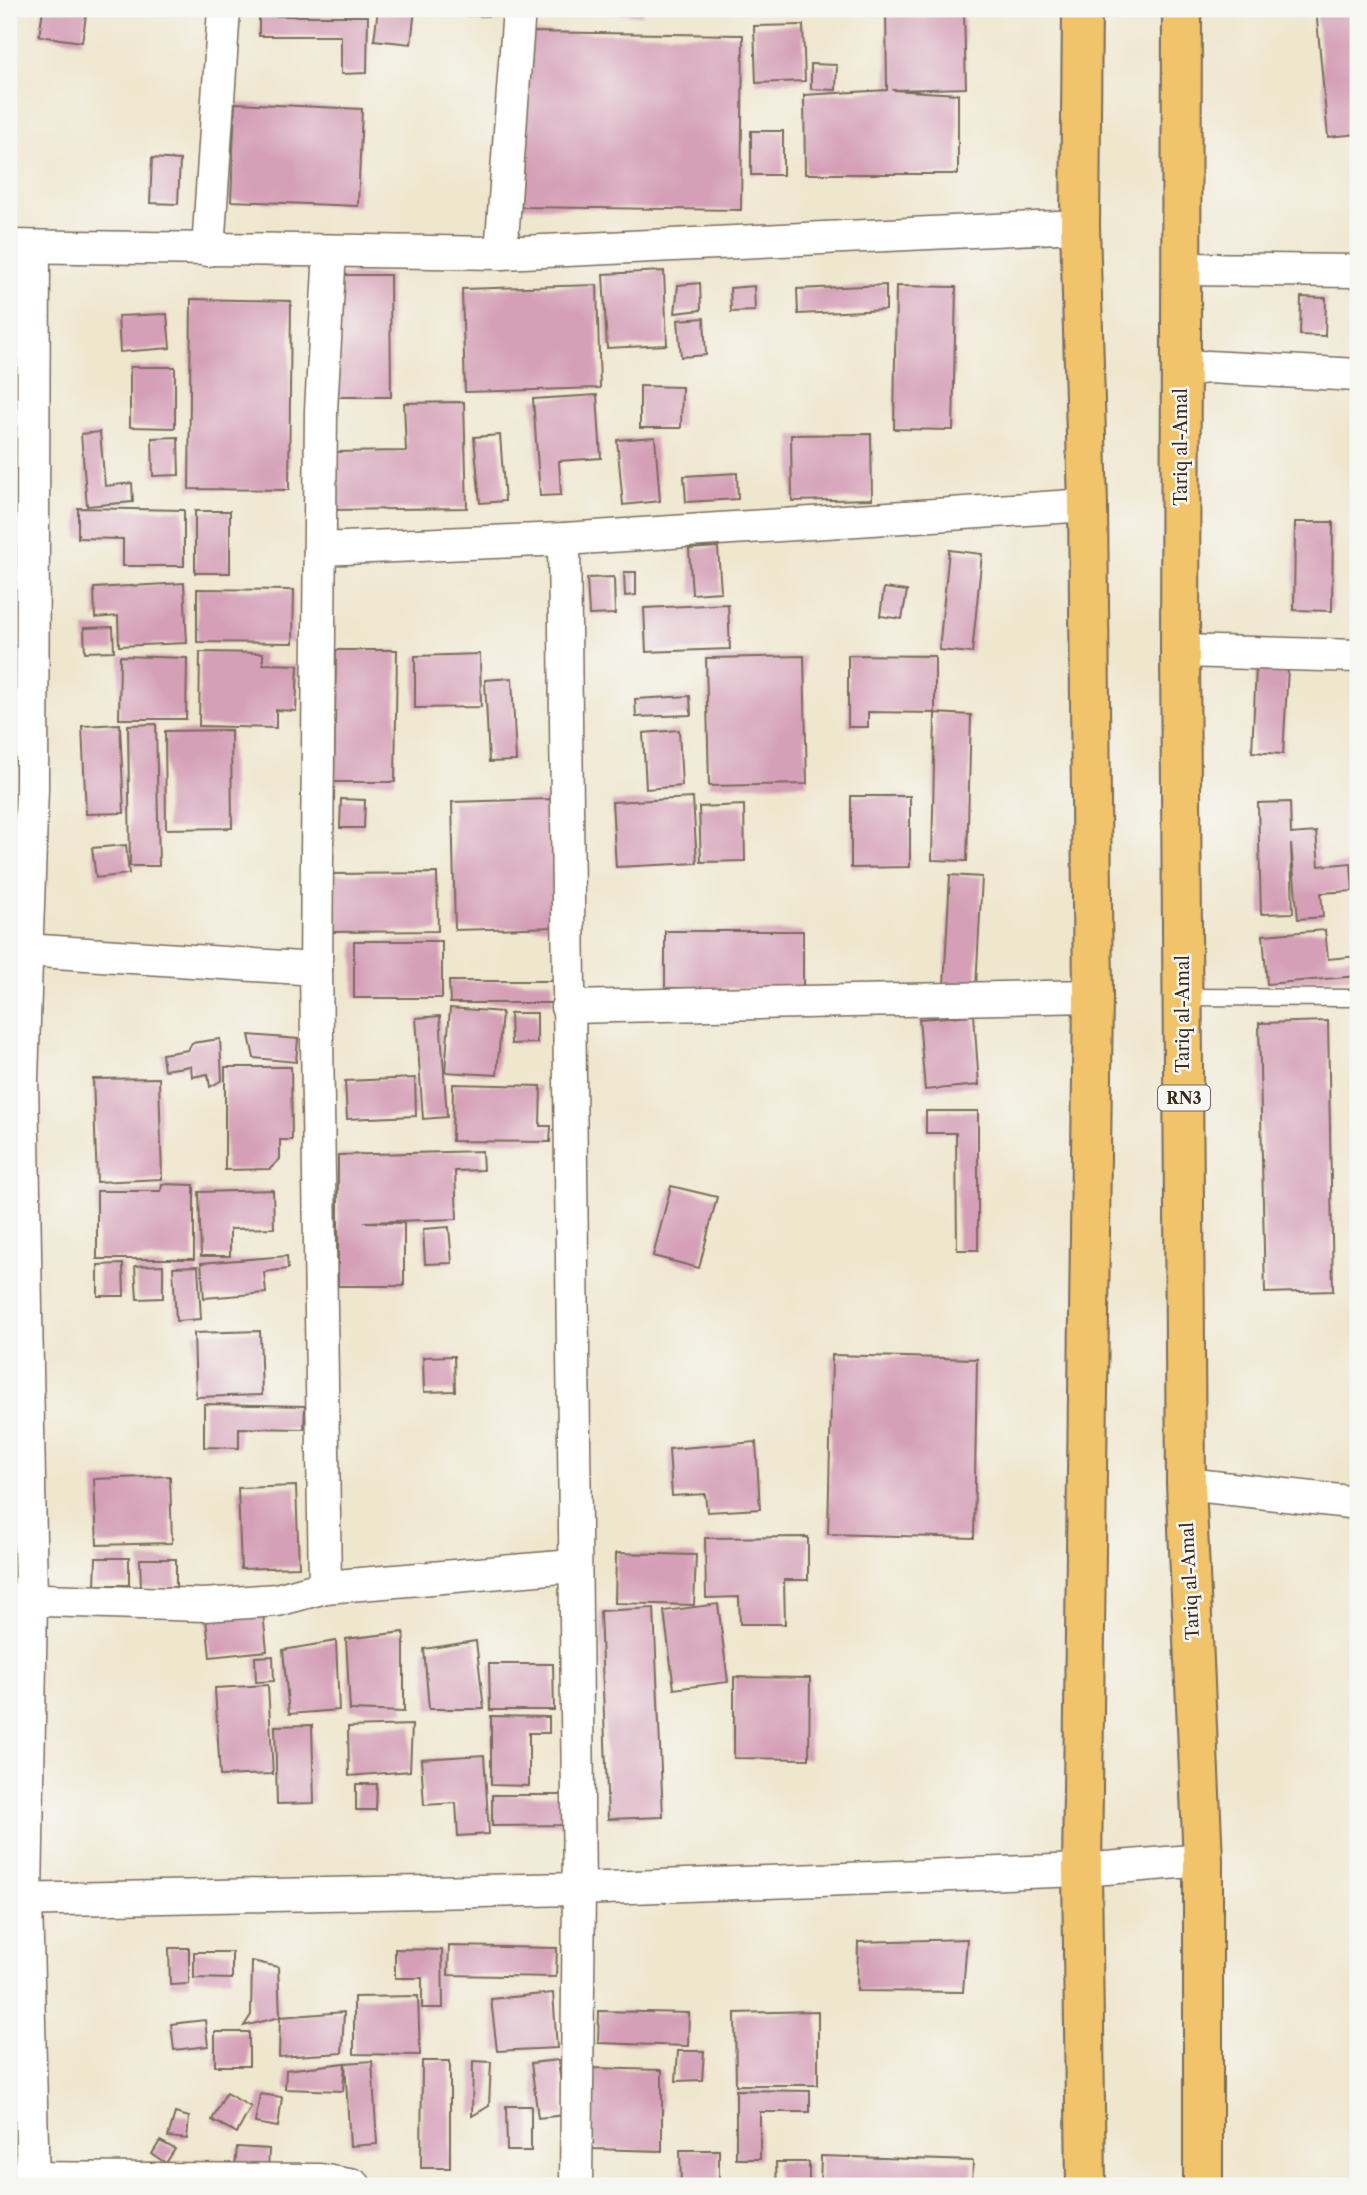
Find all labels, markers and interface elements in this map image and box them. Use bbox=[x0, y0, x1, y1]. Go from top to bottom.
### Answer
street label: Tariq al-Amal bbox=[1170, 388, 1192, 506]
street label: Tariq al-Amal bbox=[1172, 955, 1194, 1073]
road number: RN3 bbox=[1158, 1086, 1210, 1110]
street label: Tariq al-Amal bbox=[1176, 1522, 1204, 1640]

